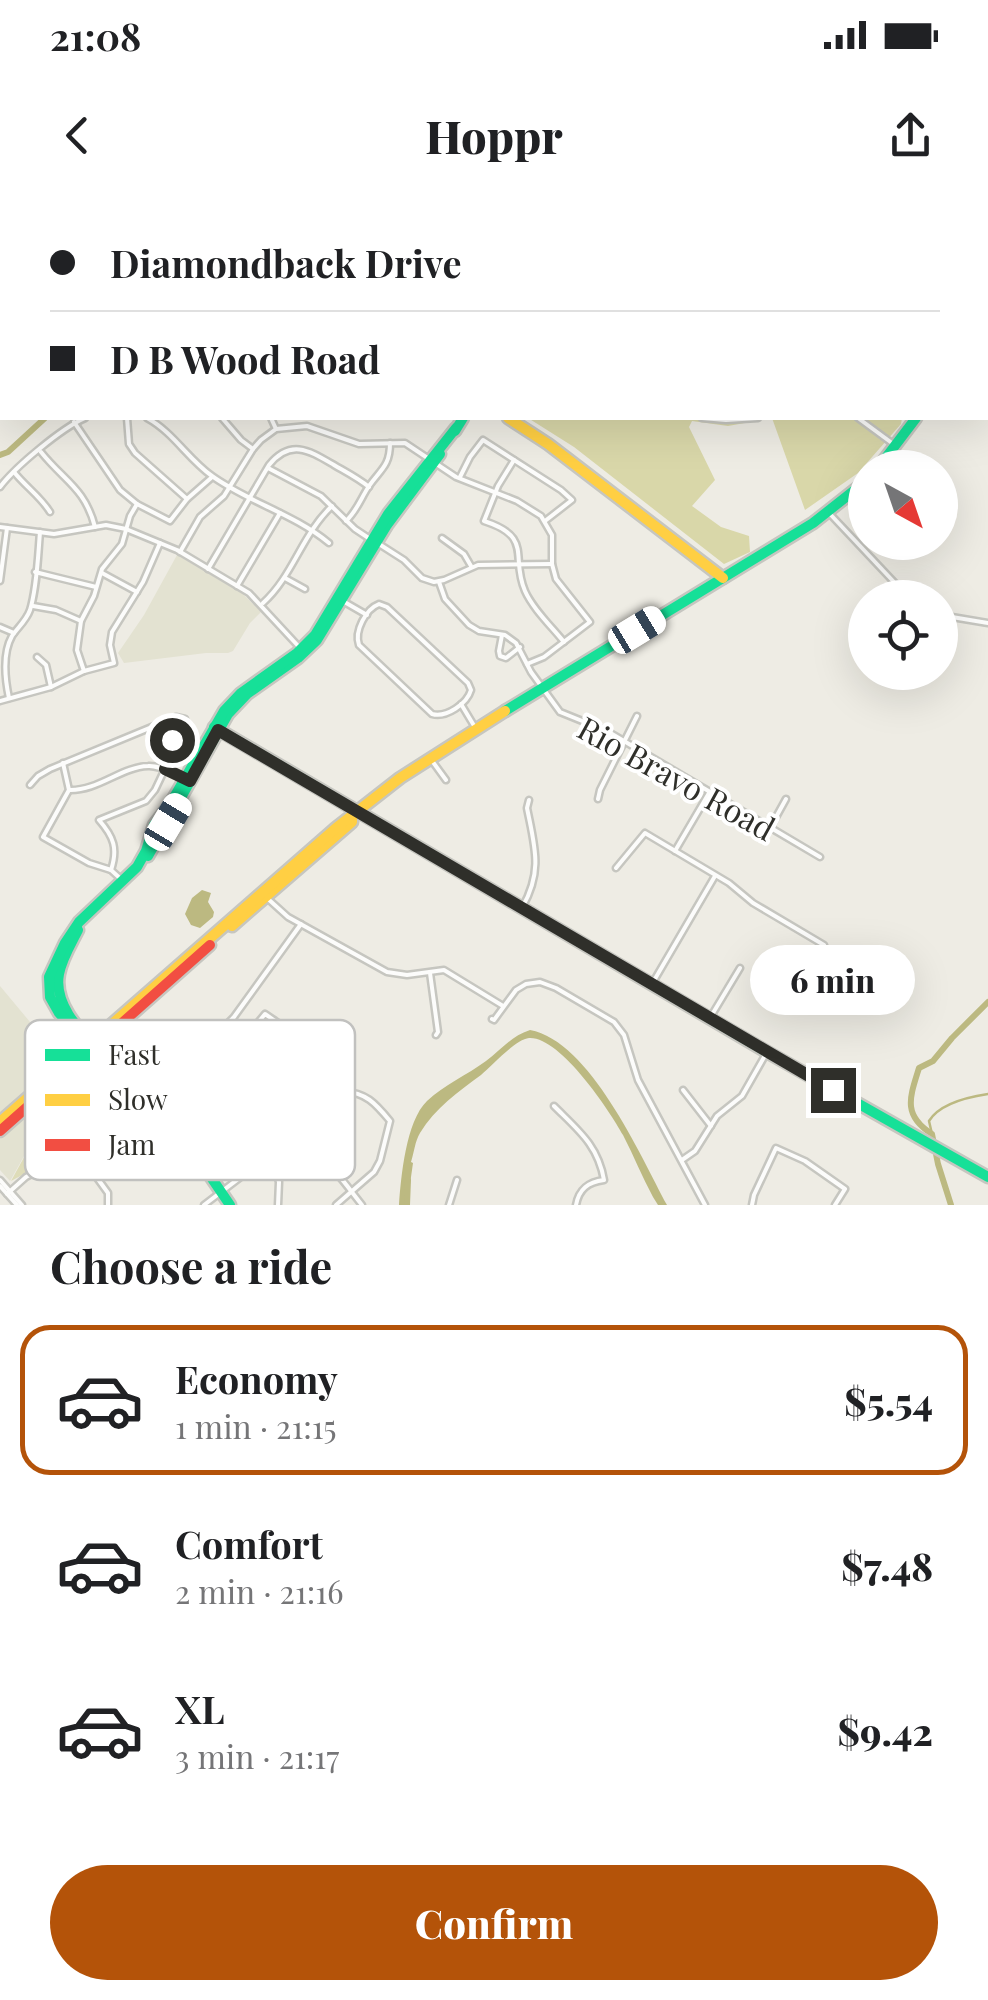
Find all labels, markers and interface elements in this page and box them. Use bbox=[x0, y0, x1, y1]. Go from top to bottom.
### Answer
text: 21:08 bbox=[50, 10, 141, 61]
text: Hoppr bbox=[425, 105, 563, 165]
icon: back bbox=[50, 108, 105, 163]
icon: share bbox=[883, 108, 938, 163]
text: Diamondback Drive bbox=[110, 237, 462, 288]
text: D B Wood Road bbox=[110, 333, 380, 384]
north arrow bbox=[848, 450, 958, 560]
map controls bbox=[848, 450, 958, 690]
button: locate bbox=[848, 580, 958, 690]
car bbox=[604, 602, 670, 658]
street label: Rio Bravo Road bbox=[571, 705, 783, 849]
route start bbox=[150, 718, 195, 763]
car bbox=[140, 789, 196, 855]
callout: 6 min bbox=[750, 945, 916, 1015]
text: 6 min bbox=[790, 958, 875, 1001]
legend bbox=[25, 1020, 355, 1180]
text: Fast bbox=[108, 1035, 161, 1072]
route end bbox=[811, 1068, 856, 1113]
text: Slow bbox=[108, 1080, 168, 1117]
text: Jam bbox=[107, 1125, 155, 1162]
text: Choose a ride bbox=[50, 1235, 332, 1295]
text: Economy bbox=[175, 1353, 338, 1404]
icon: car bbox=[55, 1355, 145, 1445]
text: $5.54 bbox=[844, 1375, 933, 1426]
text: 1 min · 21:15 bbox=[175, 1404, 337, 1447]
text: Comfort bbox=[175, 1518, 323, 1569]
icon: car bbox=[55, 1520, 145, 1610]
text: $7.48 bbox=[841, 1540, 933, 1591]
text: 2 min · 21:16 bbox=[175, 1569, 344, 1612]
text: XL bbox=[175, 1683, 224, 1734]
icon: car bbox=[55, 1685, 145, 1775]
text: $9.42 bbox=[838, 1705, 933, 1756]
text: 3 min · 21:17 bbox=[175, 1734, 339, 1777]
button: Confirm bbox=[50, 1865, 938, 1980]

